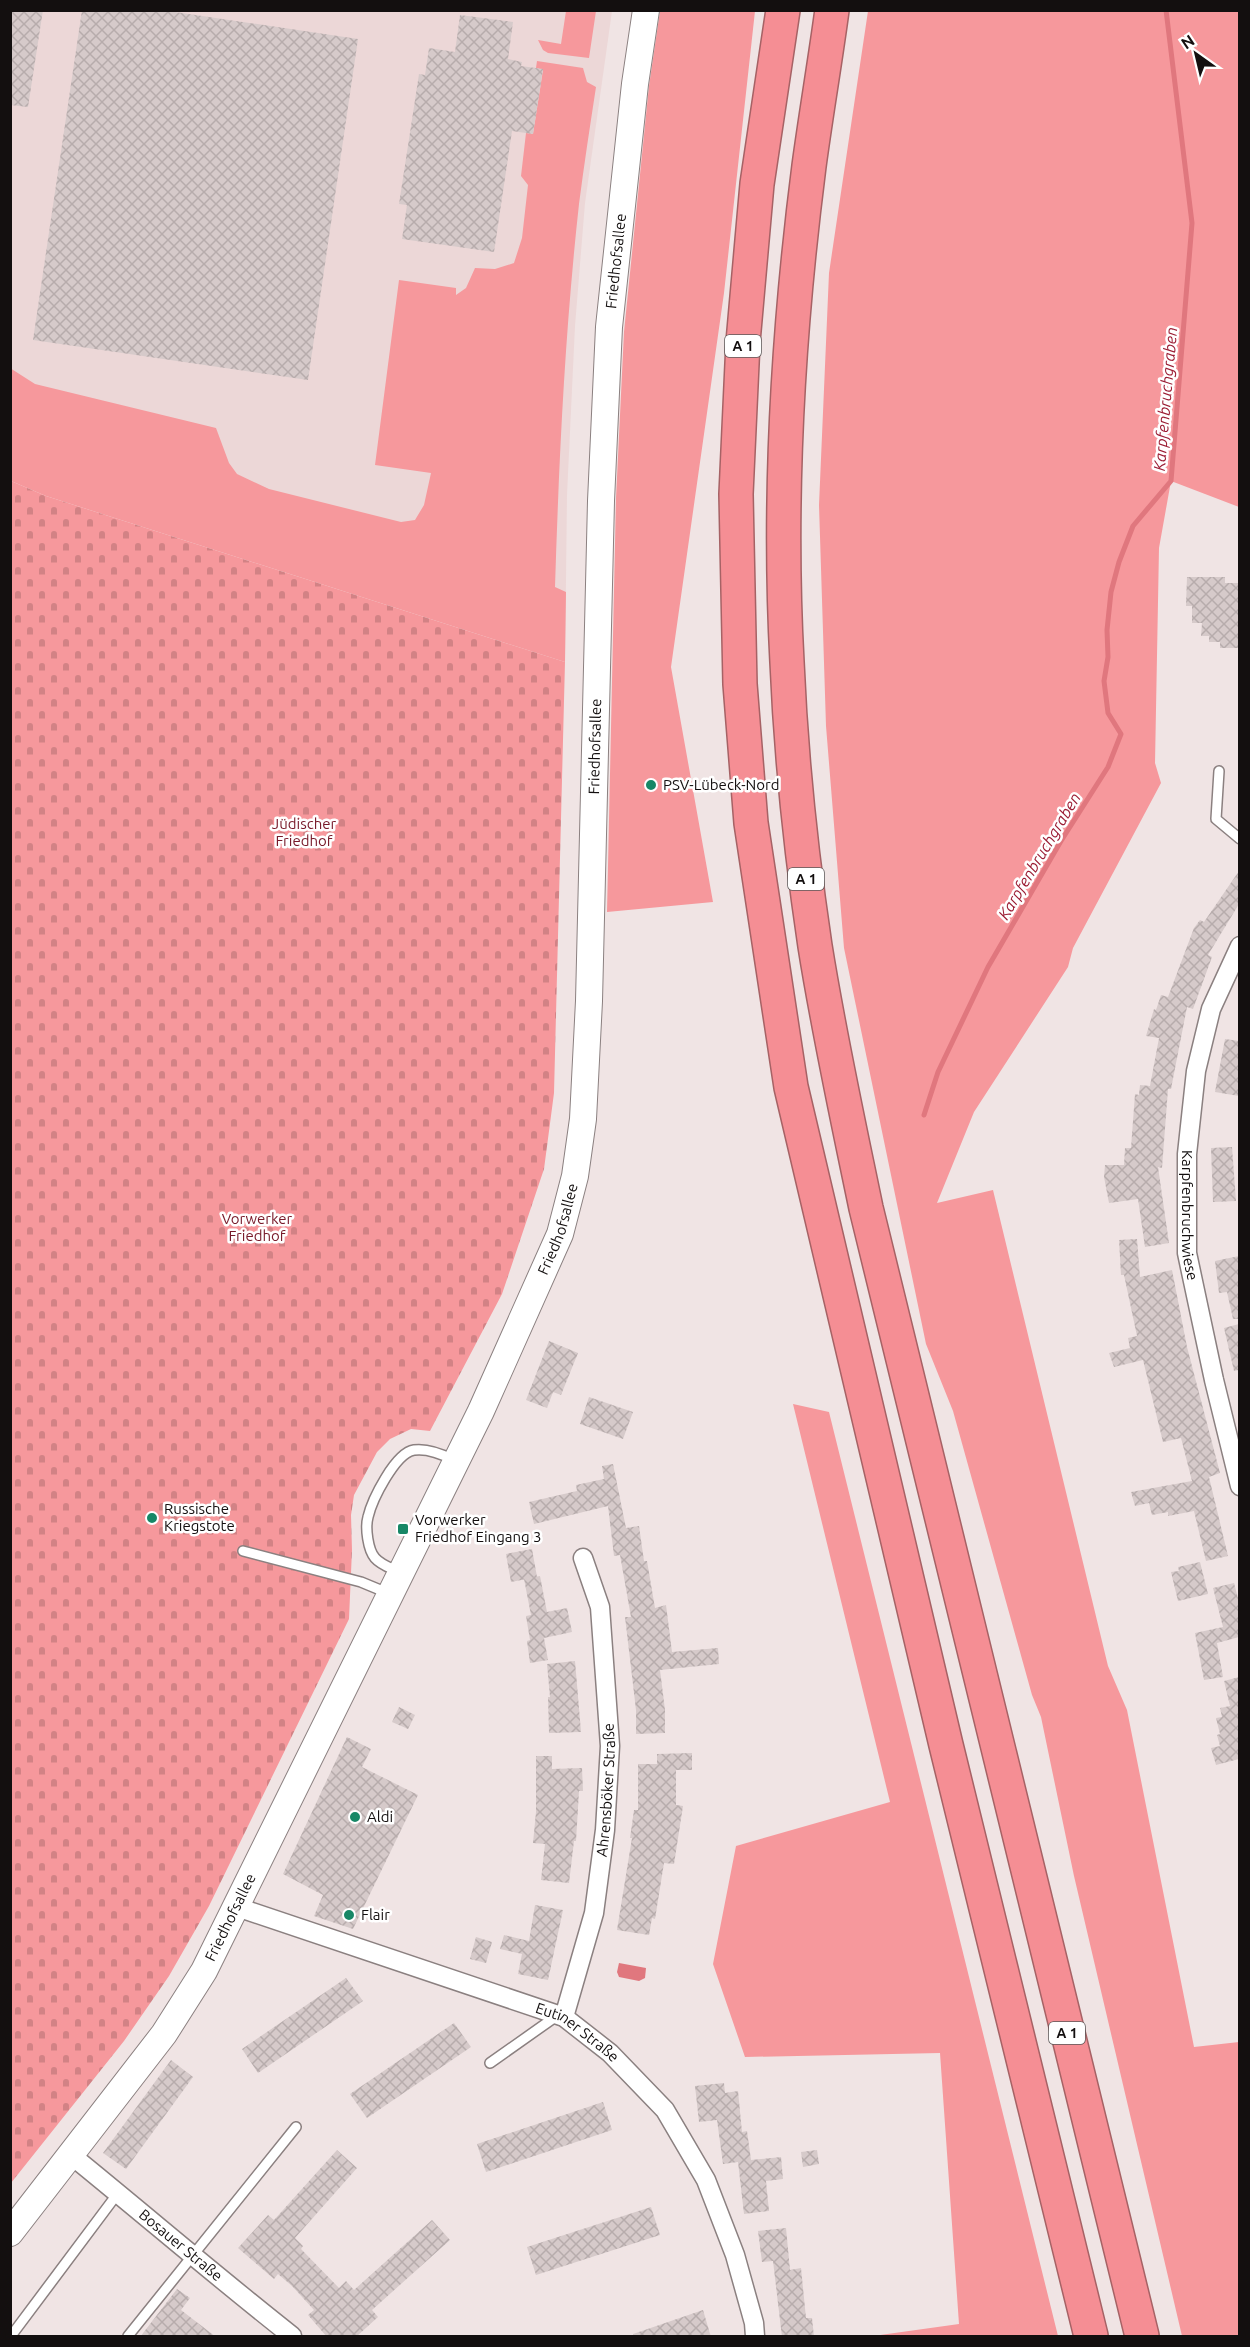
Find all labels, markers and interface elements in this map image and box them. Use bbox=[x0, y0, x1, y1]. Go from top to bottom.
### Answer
north arrow bbox=[1166, 24, 1226, 84]
text: N bbox=[1178, 31, 1198, 52]
street label: Friedhofsallee bbox=[602, 213, 629, 310]
water label: Karpfenbruchgraben bbox=[1150, 326, 1180, 472]
road number: A 1 bbox=[725, 335, 761, 357]
street label: Friedhofsallee bbox=[585, 698, 604, 795]
place label: PSV-Lübeck-Nord bbox=[663, 776, 779, 793]
marker: PSV-Lübeck-Nord bbox=[644, 778, 658, 792]
water label: Karpfenbruchgraben bbox=[994, 789, 1084, 923]
park label: Jüdischer Friedhof bbox=[272, 815, 337, 849]
road number: A 1 bbox=[788, 868, 824, 890]
street label: Karpfenbruchwiese bbox=[1179, 1150, 1202, 1282]
street label: Friedhofsallee bbox=[534, 1181, 581, 1277]
park label: Vorwerker Friedhof bbox=[222, 1210, 293, 1244]
place label: Russische Kriegstote bbox=[164, 1500, 235, 1534]
marker: Russische Kriegstote bbox=[145, 1511, 159, 1525]
place label: Vorwerker Friedhof Eingang 3 bbox=[415, 1511, 542, 1545]
marker: Vorwerker Friedhof Eingang 3 bbox=[396, 1522, 410, 1536]
street label: Ahrensböker Straße bbox=[593, 1723, 618, 1858]
place label: Aldi bbox=[367, 1808, 393, 1825]
marker: Aldi bbox=[348, 1810, 362, 1824]
street label: Friedhofsallee bbox=[201, 1871, 259, 1964]
place label: Flair bbox=[361, 1906, 390, 1923]
marker: Flair bbox=[342, 1908, 356, 1922]
street label: Eutiner Straße bbox=[534, 1999, 623, 2065]
road number: A 1 bbox=[1049, 2022, 1085, 2044]
street label: Bosauer Straße bbox=[136, 2206, 226, 2284]

